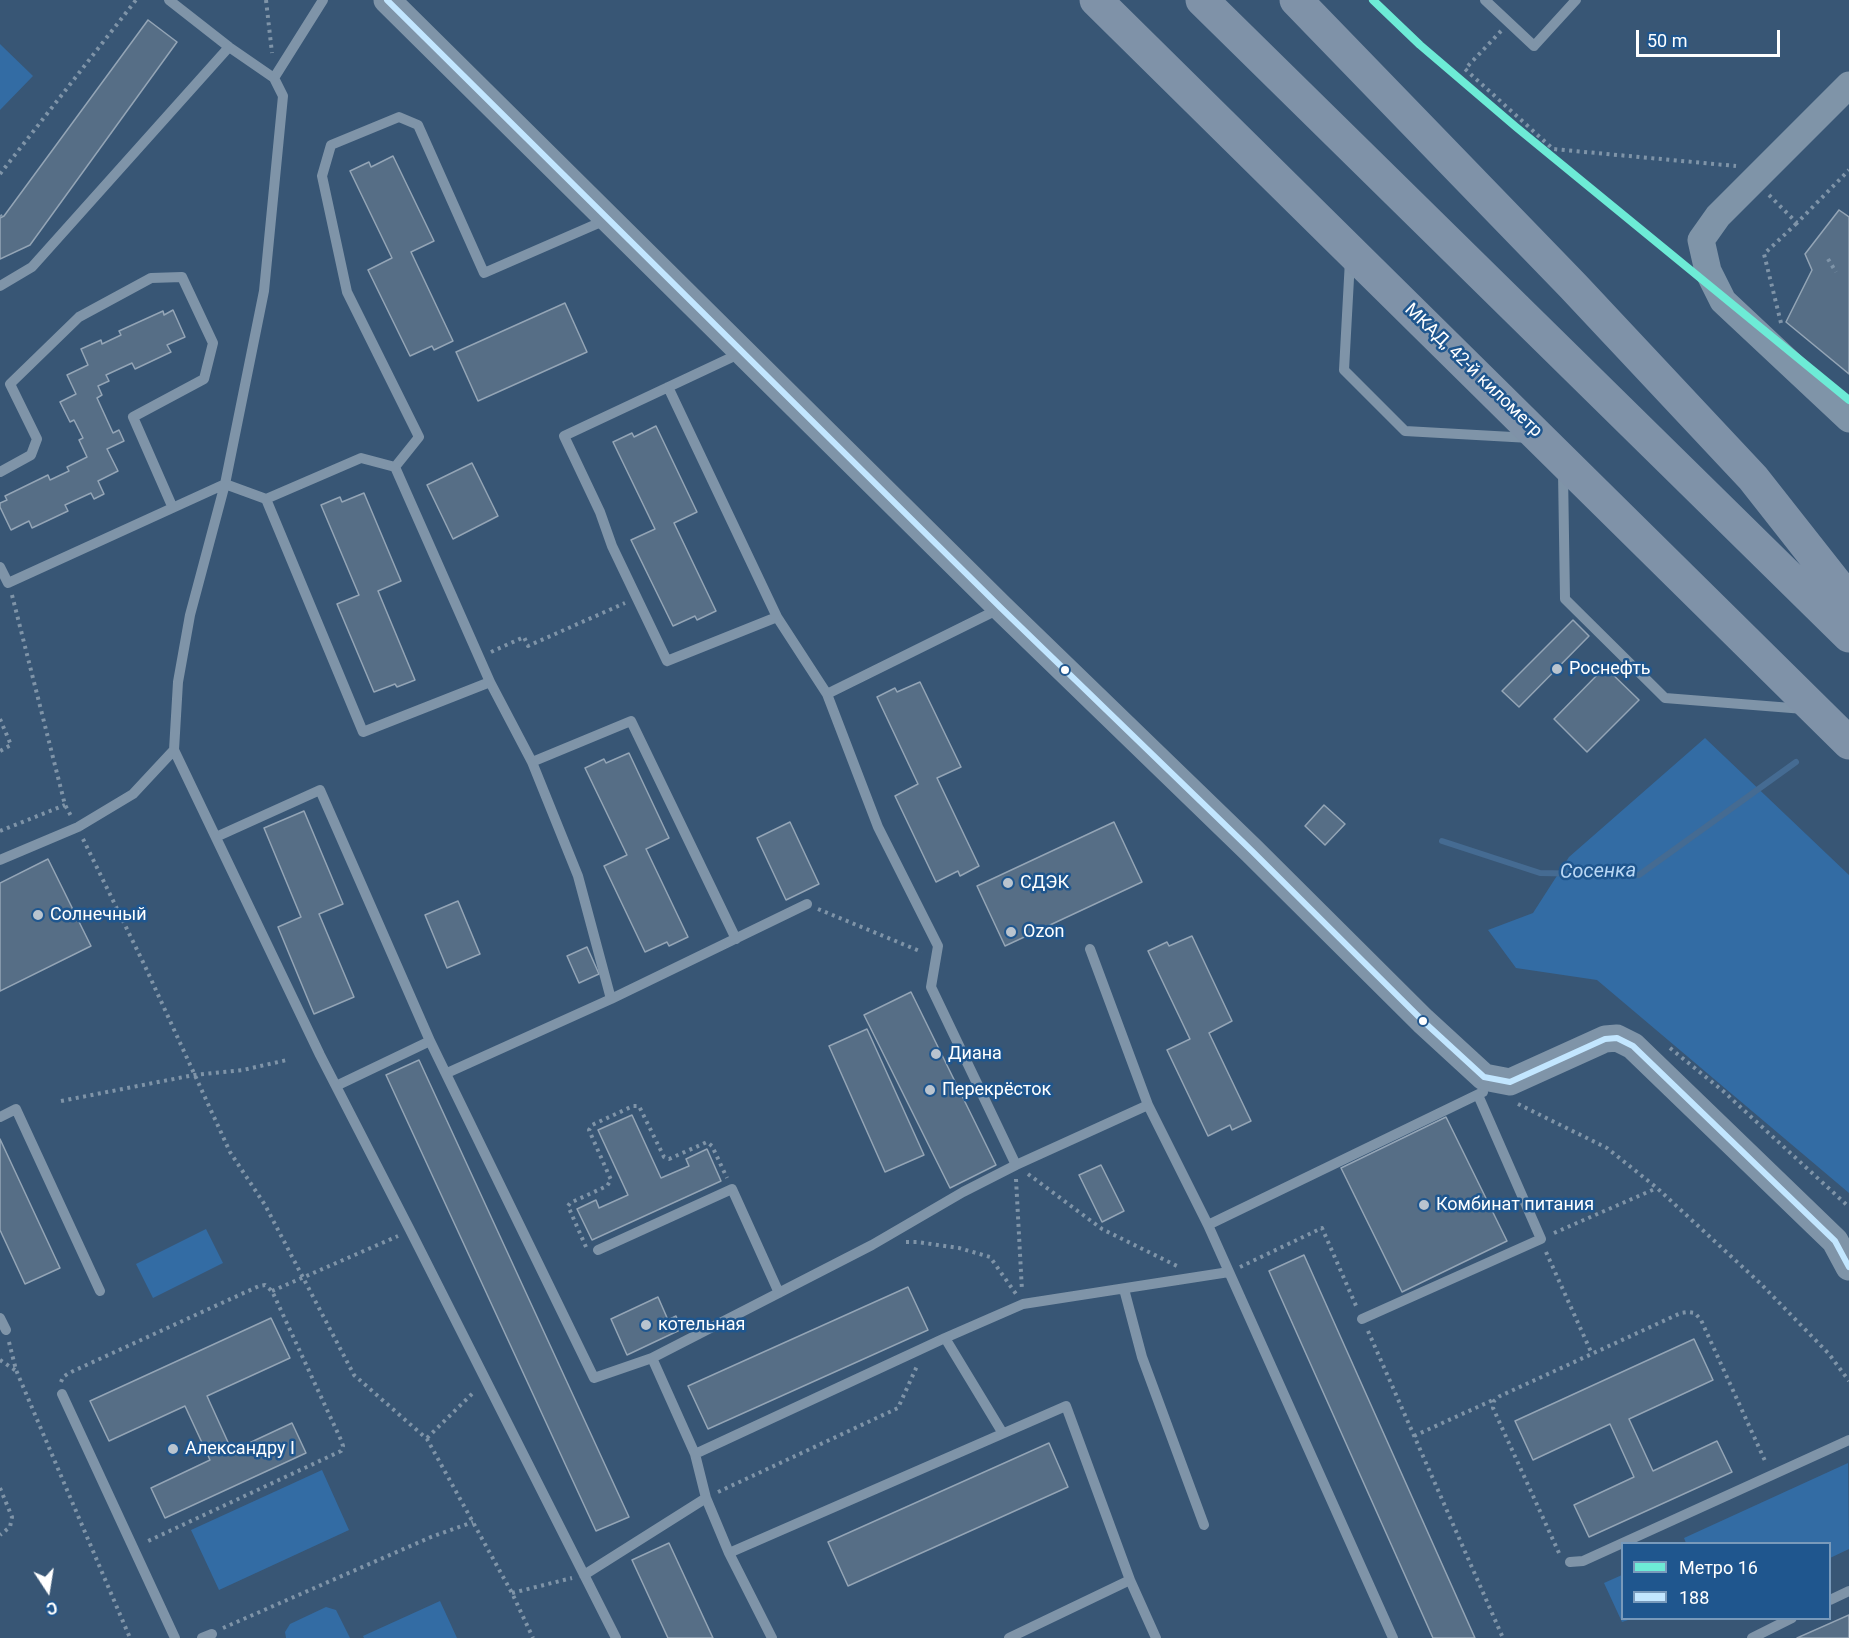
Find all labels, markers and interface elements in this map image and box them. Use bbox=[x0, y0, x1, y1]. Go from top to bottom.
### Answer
scale bar bbox=[1639, 18, 1783, 56]
text: 50 m bbox=[1647, 30, 1687, 51]
street label: МКАД, 42-й километр bbox=[1400, 300, 1546, 442]
place label: Роснефть bbox=[1569, 658, 1651, 680]
marker: Роснефть bbox=[1550, 662, 1564, 676]
unlabelled marker bbox=[1059, 664, 1071, 676]
water label: Сосенка bbox=[1560, 859, 1636, 885]
place label: СДЭК bbox=[1020, 872, 1069, 894]
marker: СДЭК bbox=[1001, 876, 1015, 890]
place label: Солнечный bbox=[50, 904, 147, 926]
marker: Солнечный bbox=[31, 908, 45, 922]
place label: Ozon bbox=[1023, 921, 1064, 943]
marker: Ozon bbox=[1004, 925, 1018, 939]
unlabelled marker bbox=[1417, 1015, 1429, 1027]
place label: Диана bbox=[948, 1043, 1002, 1065]
marker: Диана bbox=[929, 1047, 943, 1061]
place label: Перекрёсток bbox=[942, 1079, 1051, 1101]
marker: Перекрёсток bbox=[923, 1083, 937, 1097]
place label: Комбинат питания bbox=[1436, 1194, 1594, 1216]
marker: Комбинат питания bbox=[1417, 1198, 1431, 1212]
place label: котельная bbox=[658, 1314, 745, 1336]
marker: котельная bbox=[639, 1318, 653, 1332]
place label: Александру I bbox=[185, 1438, 295, 1460]
marker: Александру I bbox=[166, 1442, 180, 1456]
legend bbox=[1621, 1542, 1831, 1620]
text: Метро 16 bbox=[1679, 1557, 1758, 1578]
north arrow bbox=[18, 1560, 78, 1620]
text: 188 bbox=[1679, 1587, 1709, 1608]
text: С bbox=[45, 1598, 59, 1618]

